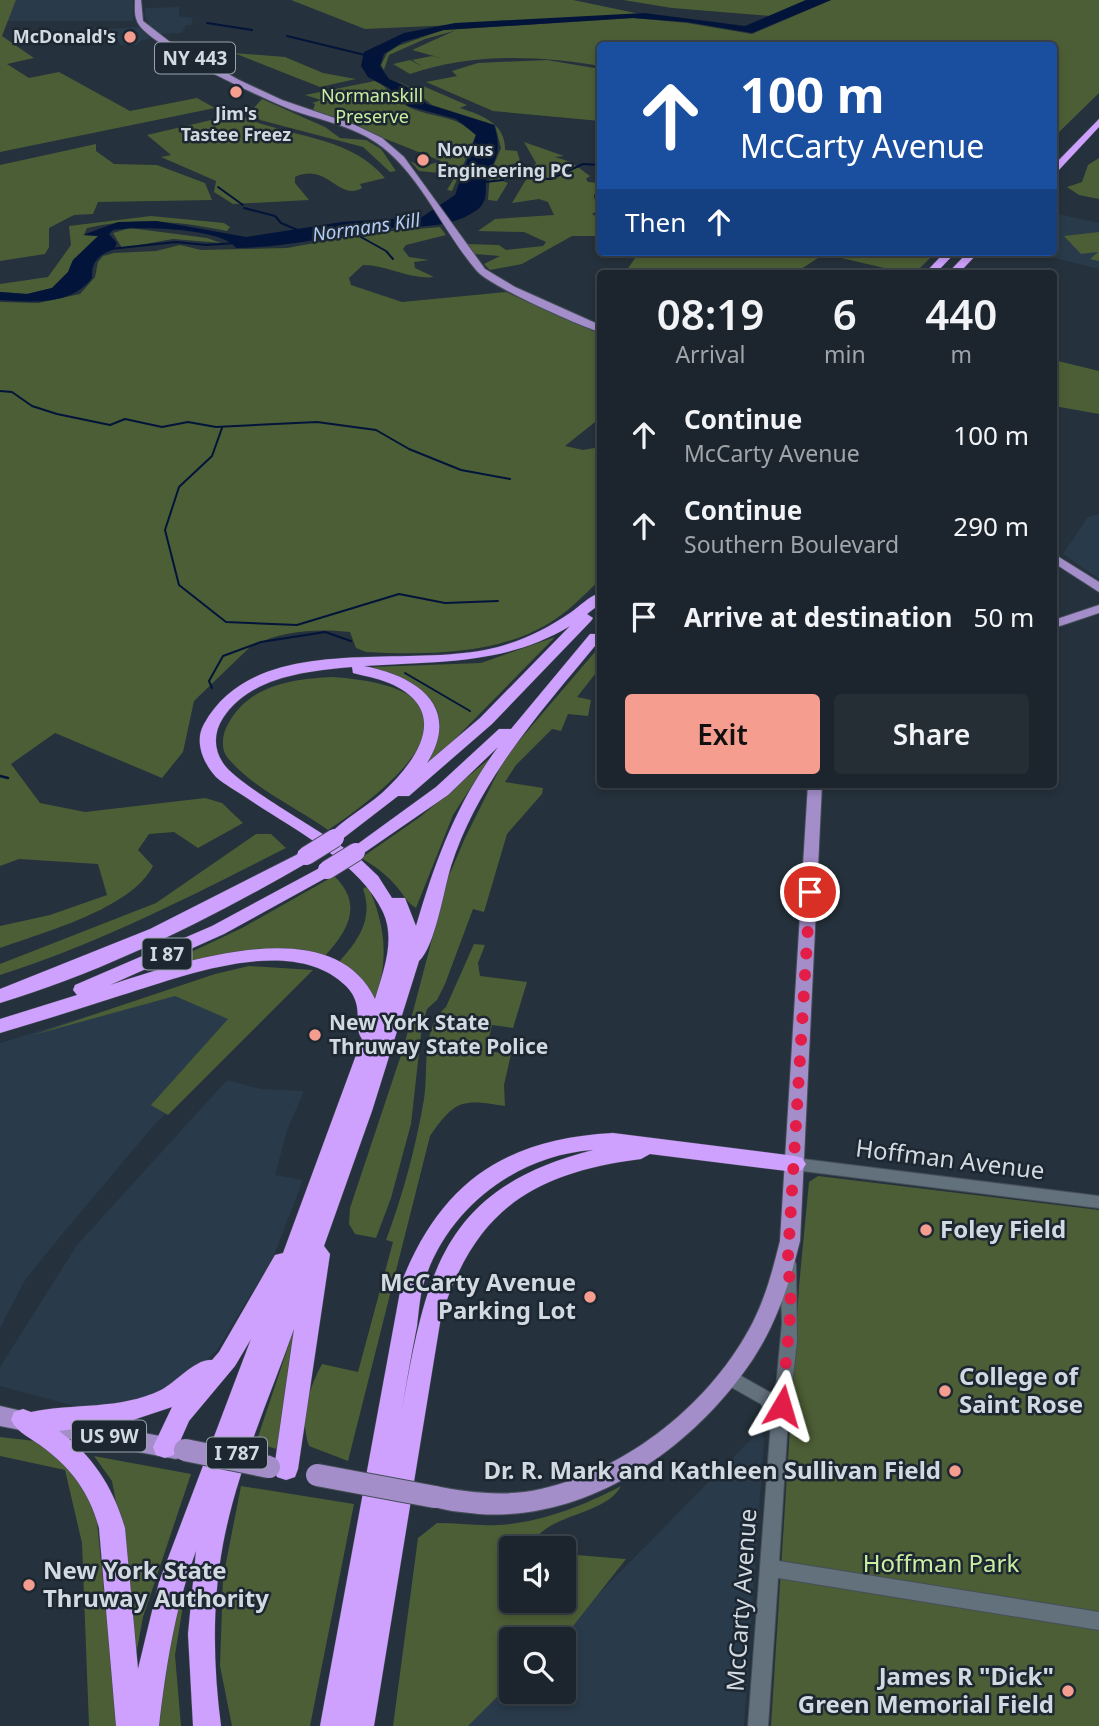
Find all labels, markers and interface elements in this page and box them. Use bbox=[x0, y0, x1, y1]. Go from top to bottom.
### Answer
place label: McDonald's bbox=[13, 24, 116, 48]
marker: McDonald's bbox=[122, 29, 138, 45]
road number: NY 443 bbox=[155, 43, 235, 74]
text: 100 m bbox=[740, 61, 885, 127]
icon: ahead bbox=[625, 70, 716, 161]
park label: Normanskill Preserve bbox=[321, 83, 423, 128]
marker: Jim's Tastee Freez bbox=[228, 84, 244, 100]
place label: Jim's Tastee Freez bbox=[181, 101, 291, 146]
text: McCarty Avenue bbox=[740, 124, 984, 167]
place label: Novus Engineering PC bbox=[437, 137, 573, 182]
marker: Novus Engineering PC bbox=[415, 152, 431, 168]
icon: ahead bbox=[700, 203, 738, 241]
text: Then bbox=[625, 204, 686, 240]
water label: Normans Kill bbox=[310, 206, 423, 247]
text: 08:19 bbox=[657, 285, 764, 342]
text: 6 bbox=[833, 285, 857, 342]
text: 440 bbox=[925, 285, 997, 342]
text: Arrival bbox=[675, 338, 746, 370]
text: min bbox=[824, 338, 866, 370]
text: m bbox=[951, 338, 972, 370]
text: Continue bbox=[684, 401, 802, 437]
icon: ahead bbox=[625, 416, 663, 454]
text: 100 m bbox=[953, 417, 1029, 453]
text: McCarty Avenue bbox=[684, 437, 860, 469]
text: Continue bbox=[684, 492, 802, 528]
icon: ahead bbox=[625, 507, 663, 545]
text: 290 m bbox=[953, 508, 1029, 544]
text: Southern Boulevard bbox=[684, 528, 899, 560]
icon: arrive bbox=[625, 598, 663, 636]
text: Arrive at destination bbox=[684, 599, 953, 635]
text: 50 m bbox=[974, 599, 1034, 635]
button: Exit bbox=[625, 694, 820, 774]
button: Share bbox=[834, 694, 1029, 774]
pin bbox=[780, 862, 840, 922]
icon: arrive bbox=[791, 873, 829, 911]
road number: I 87 bbox=[142, 938, 192, 970]
place label: New York State Thruway State Police bbox=[329, 1008, 548, 1060]
marker: New York State Thruway State Police bbox=[307, 1027, 323, 1043]
street label: Hoffman Avenue bbox=[854, 1131, 1047, 1186]
place label: Foley Field bbox=[940, 1212, 1066, 1245]
marker: Foley Field bbox=[918, 1222, 934, 1238]
place label: McCarty Avenue Parking Lot bbox=[380, 1265, 576, 1326]
marker: McCarty Avenue Parking Lot bbox=[582, 1289, 598, 1305]
place label: College of Saint Rose bbox=[959, 1359, 1083, 1420]
position arrow bbox=[745, 1369, 819, 1443]
marker: College of Saint Rose bbox=[937, 1383, 953, 1399]
road number: US 9W bbox=[72, 1420, 146, 1452]
road number: I 787 bbox=[207, 1438, 267, 1469]
place label: Dr. R. Mark and Kathleen Sullivan Field bbox=[483, 1453, 941, 1486]
marker: Dr. R. Mark and Kathleen Sullivan Field bbox=[947, 1463, 963, 1479]
street label: McCarty Avenue bbox=[718, 1507, 763, 1692]
map controls bbox=[499, 1536, 576, 1704]
button: sound bbox=[499, 1536, 576, 1613]
park label: Hoffman Park bbox=[863, 1546, 1019, 1579]
place label: New York State Thruway Authority bbox=[43, 1553, 269, 1614]
marker: New York State Thruway Authority bbox=[21, 1577, 37, 1593]
button: search bbox=[499, 1627, 576, 1704]
place label: James R "Dick" Green Memorial Field bbox=[798, 1659, 1054, 1720]
marker: James R "Dick" Green Memorial Field bbox=[1060, 1683, 1076, 1699]

